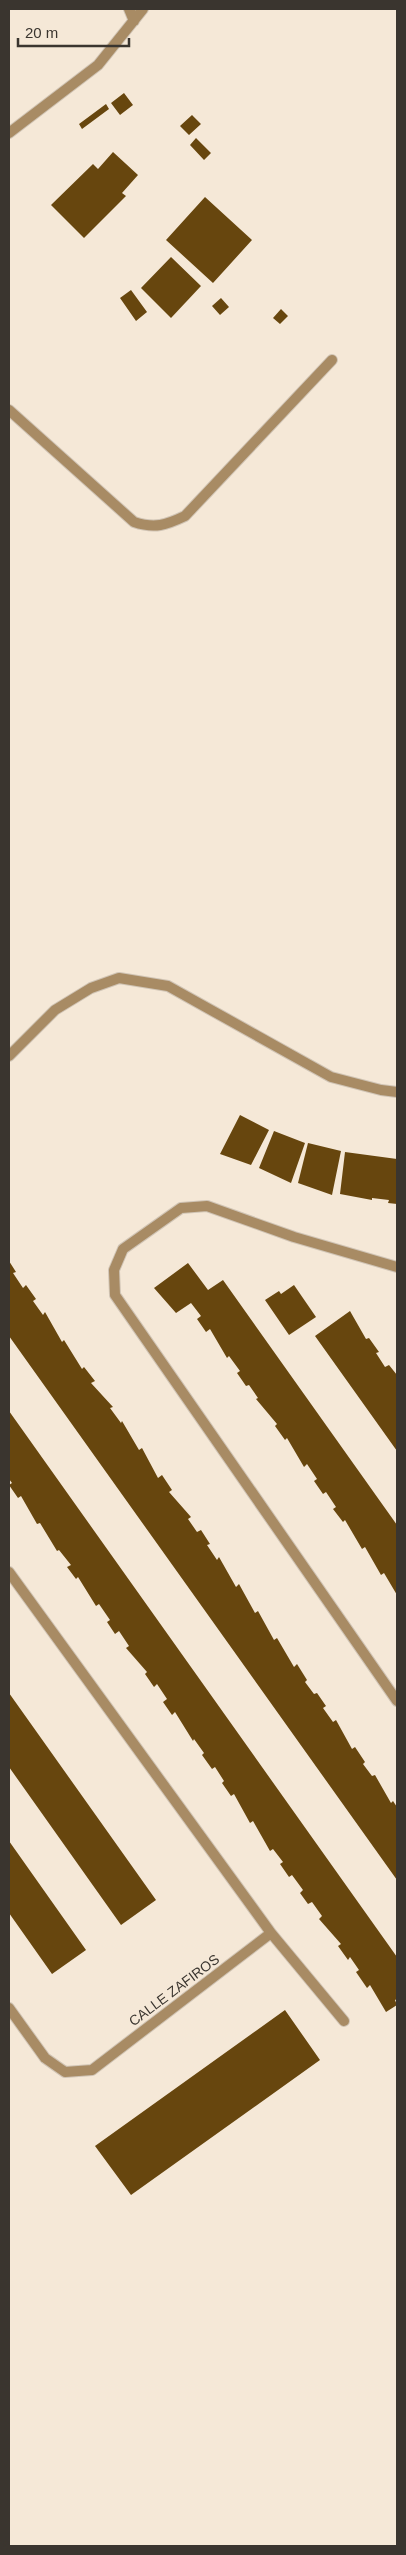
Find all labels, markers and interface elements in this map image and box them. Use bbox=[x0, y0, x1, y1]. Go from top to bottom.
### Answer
scale bar bbox=[18, 15, 129, 47]
text: 20 m bbox=[25, 24, 58, 41]
street label: CALLE ZAFIROS bbox=[126, 1951, 222, 2029]

